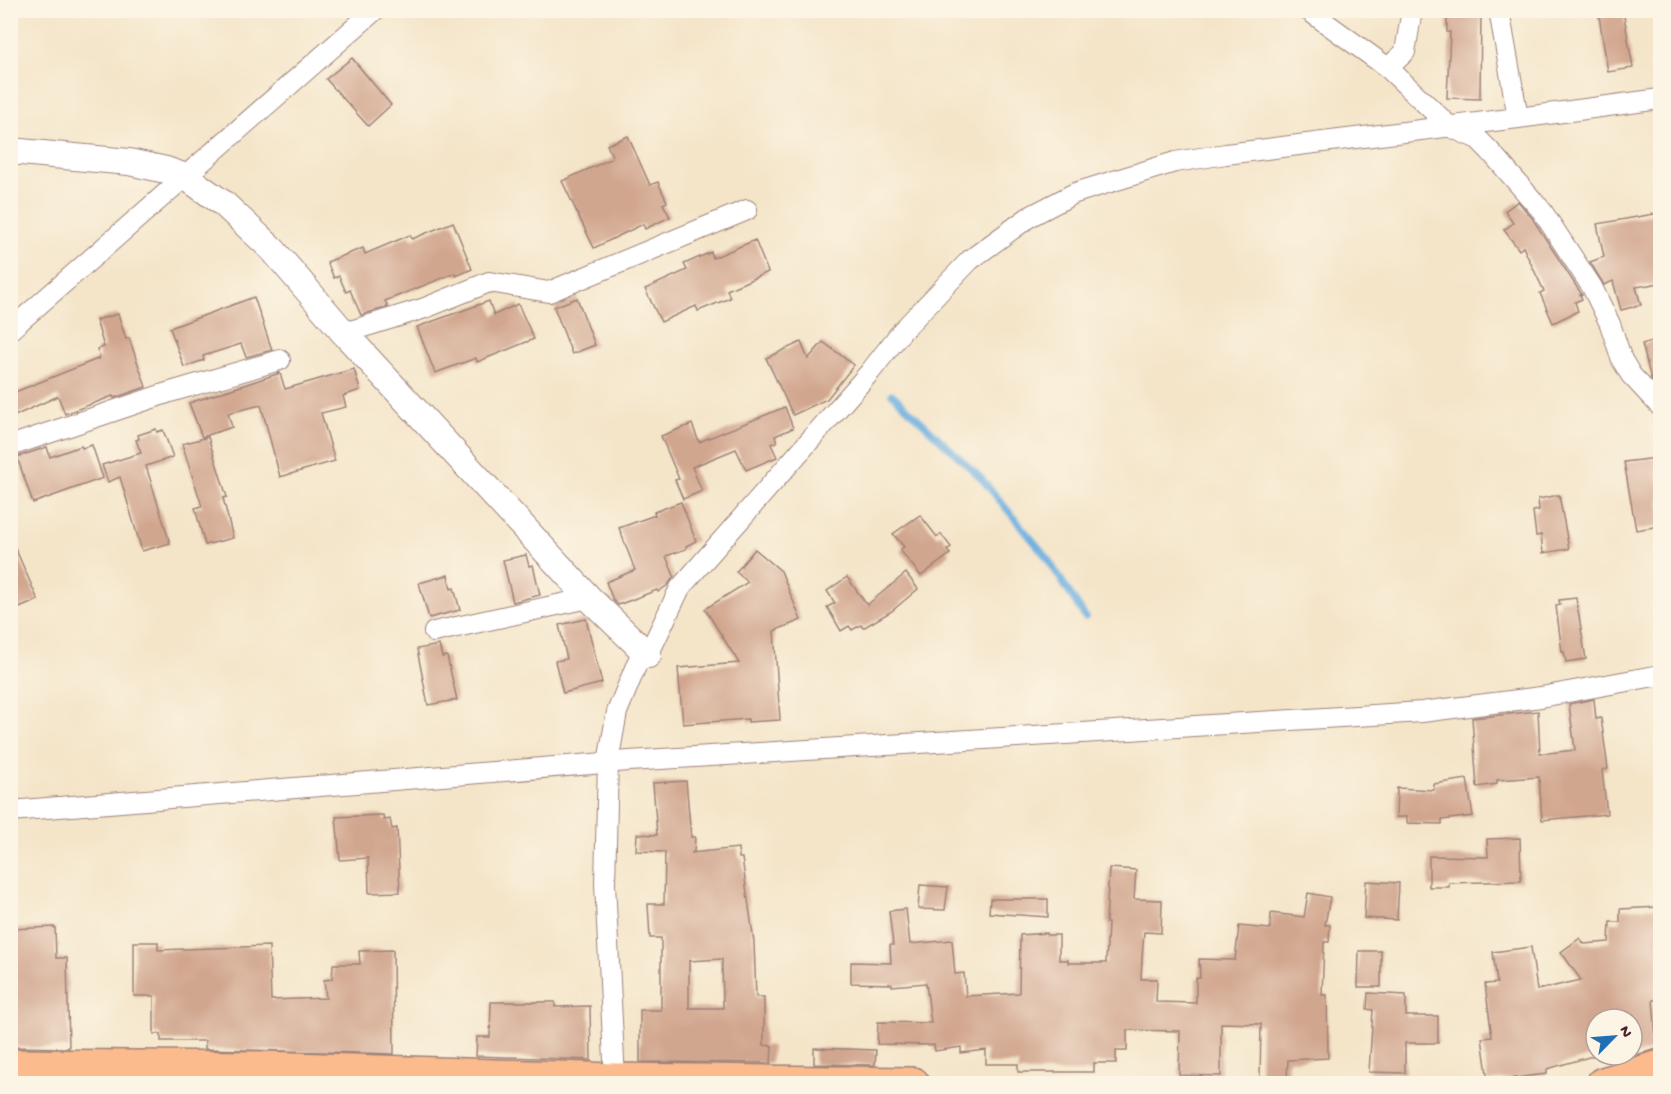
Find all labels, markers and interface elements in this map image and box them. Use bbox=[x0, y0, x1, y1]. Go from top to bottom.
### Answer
north arrow bbox=[1584, 1007, 1644, 1067]
text: N bbox=[1614, 1023, 1635, 1041]

